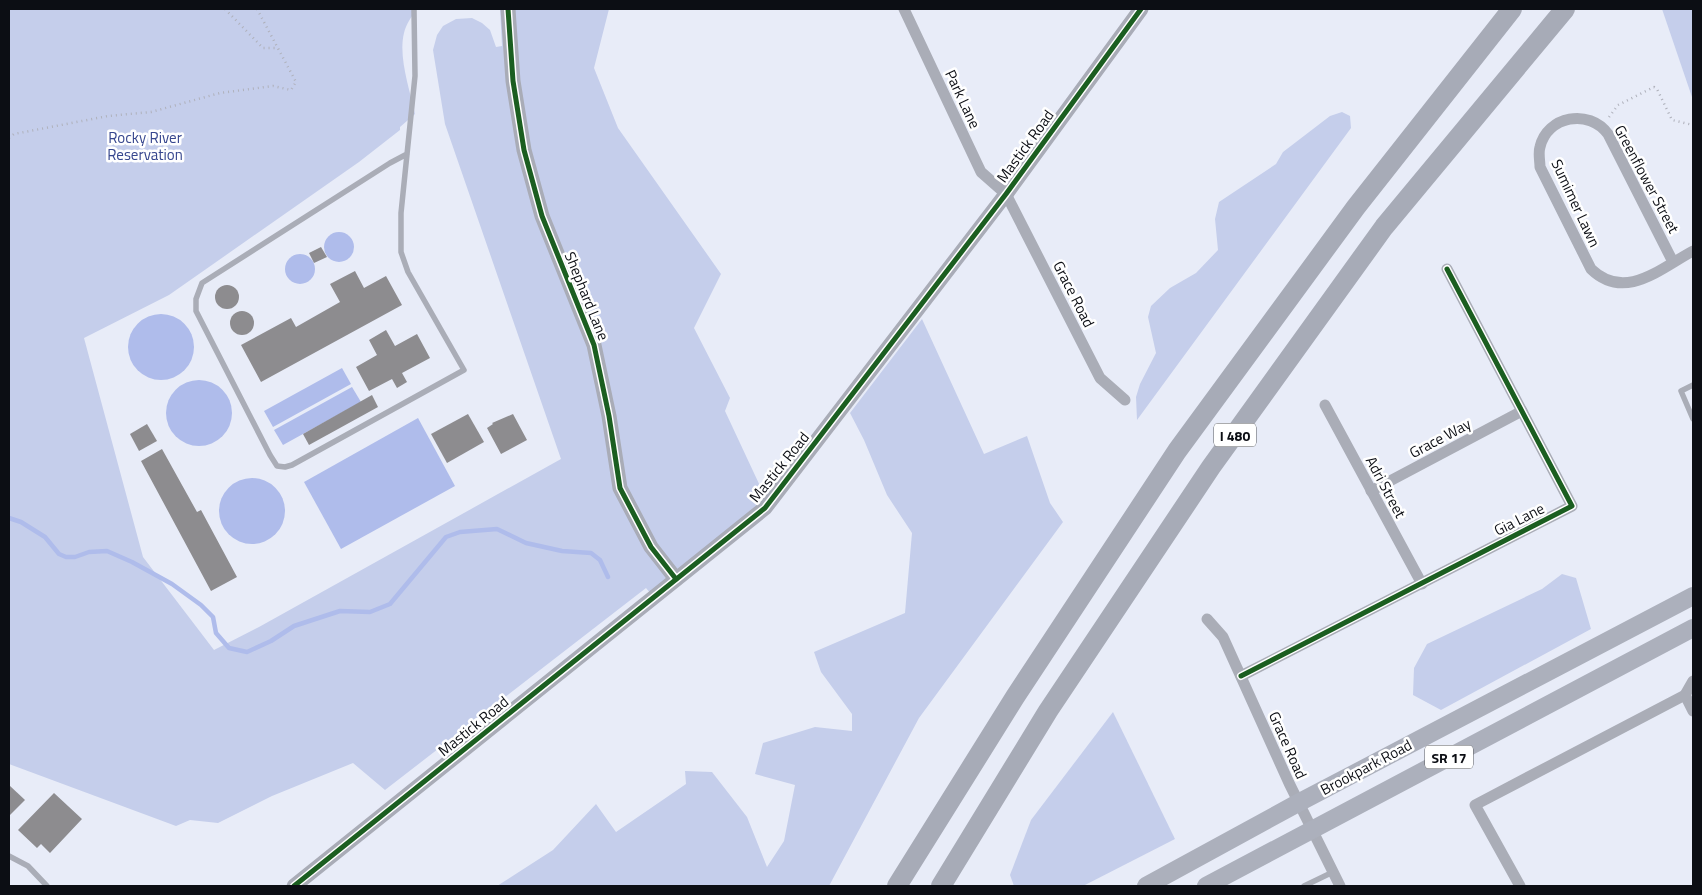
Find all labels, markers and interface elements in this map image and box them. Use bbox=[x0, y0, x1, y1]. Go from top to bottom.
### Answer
street label: Park Lane bbox=[939, 66, 987, 132]
street label: Mastick Road bbox=[991, 105, 1059, 187]
street label: Greenflower Street bbox=[1609, 121, 1686, 238]
park label: Rocky River Reservation bbox=[107, 126, 183, 166]
street label: Sumimer Lawn bbox=[1546, 155, 1606, 251]
street label: Shephard Lane bbox=[559, 248, 615, 344]
street label: Grace Road bbox=[1047, 257, 1101, 331]
street label: Grace Way bbox=[1405, 412, 1475, 464]
road number: I 480 bbox=[1214, 424, 1256, 446]
street label: Mastick Road bbox=[743, 427, 815, 507]
street label: Adri Street bbox=[1360, 452, 1412, 523]
street label: Gia Lane bbox=[1490, 497, 1548, 541]
street label: Mastick Road bbox=[433, 690, 513, 762]
street label: Grace Road bbox=[1263, 708, 1313, 782]
street label: Brookpark Road bbox=[1316, 733, 1416, 801]
road number: SR 17 bbox=[1425, 746, 1473, 769]

